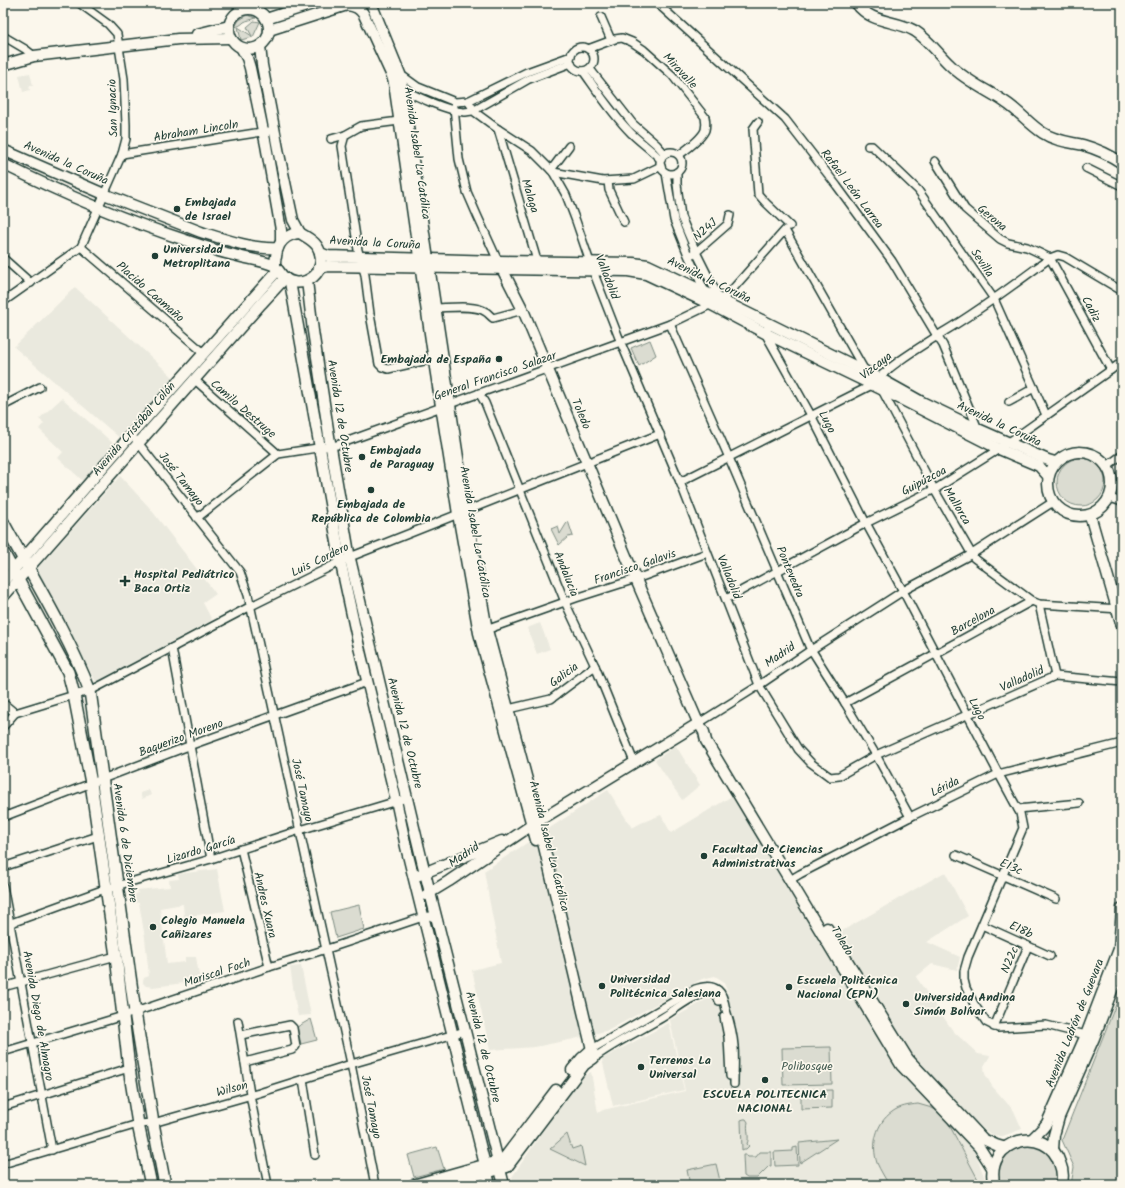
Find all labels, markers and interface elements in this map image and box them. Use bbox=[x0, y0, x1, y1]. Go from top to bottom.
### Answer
street label: Miravalle bbox=[658, 48, 702, 94]
street label: San Ignacio bbox=[102, 79, 124, 137]
street label: Avenida Isabel La Católica bbox=[398, 85, 436, 221]
street label: Abraham Lincoln bbox=[152, 115, 240, 147]
street label: Avenida la Coruña bbox=[20, 136, 112, 190]
street label: Rafael León Larrea bbox=[816, 145, 889, 233]
street label: Malaga bbox=[516, 176, 544, 216]
place label: Embajada de Israel bbox=[185, 193, 236, 226]
street label: Gerona bbox=[973, 200, 1011, 236]
marker: Embajada de Israel bbox=[172, 204, 182, 214]
street label: N24J bbox=[688, 214, 722, 246]
street label: Avenida la Coruña bbox=[329, 231, 421, 255]
place label: Universidad Metroplitana bbox=[163, 240, 230, 273]
street label: Sevilla bbox=[965, 245, 999, 282]
marker: Universidad Metroplitana bbox=[150, 251, 160, 261]
street label: Avenida la Coruña bbox=[664, 251, 754, 309]
street label: Valladolid bbox=[590, 252, 625, 303]
street label: Placido Caamaño bbox=[112, 257, 188, 327]
street label: Cadiz bbox=[1076, 293, 1106, 325]
street label: General Francisco Salazar bbox=[431, 346, 560, 406]
street label: Vizcaya bbox=[856, 347, 897, 385]
place label: Embajada de España bbox=[381, 350, 491, 369]
marker: Embajada de España bbox=[494, 354, 504, 364]
street label: Avenida 12 de Octubre bbox=[322, 358, 358, 474]
street label: Camilo Destruge bbox=[206, 375, 281, 444]
street label: Avenida Cristóbal Colón bbox=[88, 378, 180, 480]
street label: Toledo bbox=[566, 396, 596, 432]
street label: Avenida la Coruña bbox=[954, 396, 1045, 452]
street label: Lugo bbox=[813, 407, 841, 437]
place label: Embajada de Paraguay bbox=[370, 441, 435, 474]
street label: José Tamayo bbox=[154, 448, 208, 510]
marker: Embajada de Paraguay bbox=[357, 452, 367, 462]
street label: Guipúzcoa bbox=[898, 461, 950, 501]
street label: Avenida Isabel La Católica bbox=[454, 464, 496, 600]
street label: Mallorca bbox=[938, 483, 976, 529]
marker: Embajada de República de Colombia bbox=[366, 485, 376, 495]
place label: Embajada de República de Colombia bbox=[311, 495, 431, 528]
street label: Luis Cordero bbox=[288, 538, 352, 582]
street label: Pontevedra bbox=[771, 543, 810, 601]
street label: Francisco Galavis bbox=[591, 544, 679, 590]
street label: Andalucia bbox=[548, 548, 584, 600]
street label: Valladolid bbox=[711, 552, 747, 603]
place label: Hospital Pediátrico Baca Ortiz bbox=[134, 565, 235, 598]
marker: Hospital Pediátrico Baca Ortiz bbox=[119, 575, 131, 587]
street label: Barcelona bbox=[947, 601, 999, 641]
street label: Madrid bbox=[761, 637, 800, 672]
street label: Galicia bbox=[545, 657, 583, 692]
street label: Valladolid bbox=[997, 660, 1048, 697]
street label: Avenida 12 de Octubre bbox=[382, 675, 428, 791]
street label: Lugo bbox=[963, 694, 991, 724]
street label: Baquerizo Moreno bbox=[136, 714, 226, 762]
street label: José Tamayo bbox=[286, 756, 318, 824]
street label: Lérida bbox=[927, 772, 963, 802]
street label: Avenida Isabel La Católica bbox=[524, 779, 575, 914]
street label: Avenida 6 de Diciembre bbox=[107, 782, 143, 905]
street label: Lizardo García bbox=[164, 830, 238, 870]
street label: Madrid bbox=[445, 837, 484, 872]
place label: Facultad de Ciencias Administrativas bbox=[712, 840, 823, 873]
marker: Facultad de Ciencias Administrativas bbox=[699, 851, 709, 861]
street label: E13c bbox=[997, 854, 1025, 880]
street label: Andres Xuara bbox=[248, 870, 282, 940]
place label: Colegio Manuela Cañizares bbox=[161, 911, 245, 944]
street label: E18b bbox=[1006, 916, 1037, 944]
marker: Colegio Manuela Cañizares bbox=[148, 922, 158, 932]
street label: Toledo bbox=[826, 923, 858, 959]
street label: N22c bbox=[996, 944, 1024, 976]
street label: Avenida Diego de Almagro bbox=[17, 949, 59, 1083]
street label: Mariscal Foch bbox=[181, 953, 253, 993]
street label: Avenida Ladrón de Guevara bbox=[1040, 955, 1110, 1090]
place label: Universidad Politécnica Salesiana bbox=[610, 970, 721, 1003]
place label: Escuela Politécnica Nacional (EPN) bbox=[797, 971, 898, 1004]
marker: Universidad Politécnica Salesiana bbox=[597, 981, 607, 991]
marker: Escuela Politécnica Nacional (EPN) bbox=[784, 982, 794, 992]
place label: Universidad Andina Simón Bolívar bbox=[914, 988, 1015, 1021]
street label: Avenida 12 de Octubre bbox=[460, 989, 506, 1105]
marker: Universidad Andina Simón Bolívar bbox=[901, 999, 911, 1009]
place label: Terrenos La Universal bbox=[649, 1051, 711, 1084]
park label: Polibosque bbox=[781, 1057, 833, 1076]
marker: Terrenos La Universal bbox=[636, 1062, 646, 1072]
street label: José Tamayo bbox=[356, 1074, 386, 1140]
marker: ESCUELA POLITECNICA NACIONAL bbox=[760, 1075, 770, 1085]
street label: Wilson bbox=[214, 1076, 250, 1102]
place label: ESCUELA POLITECNICA NACIONAL bbox=[703, 1085, 828, 1118]

